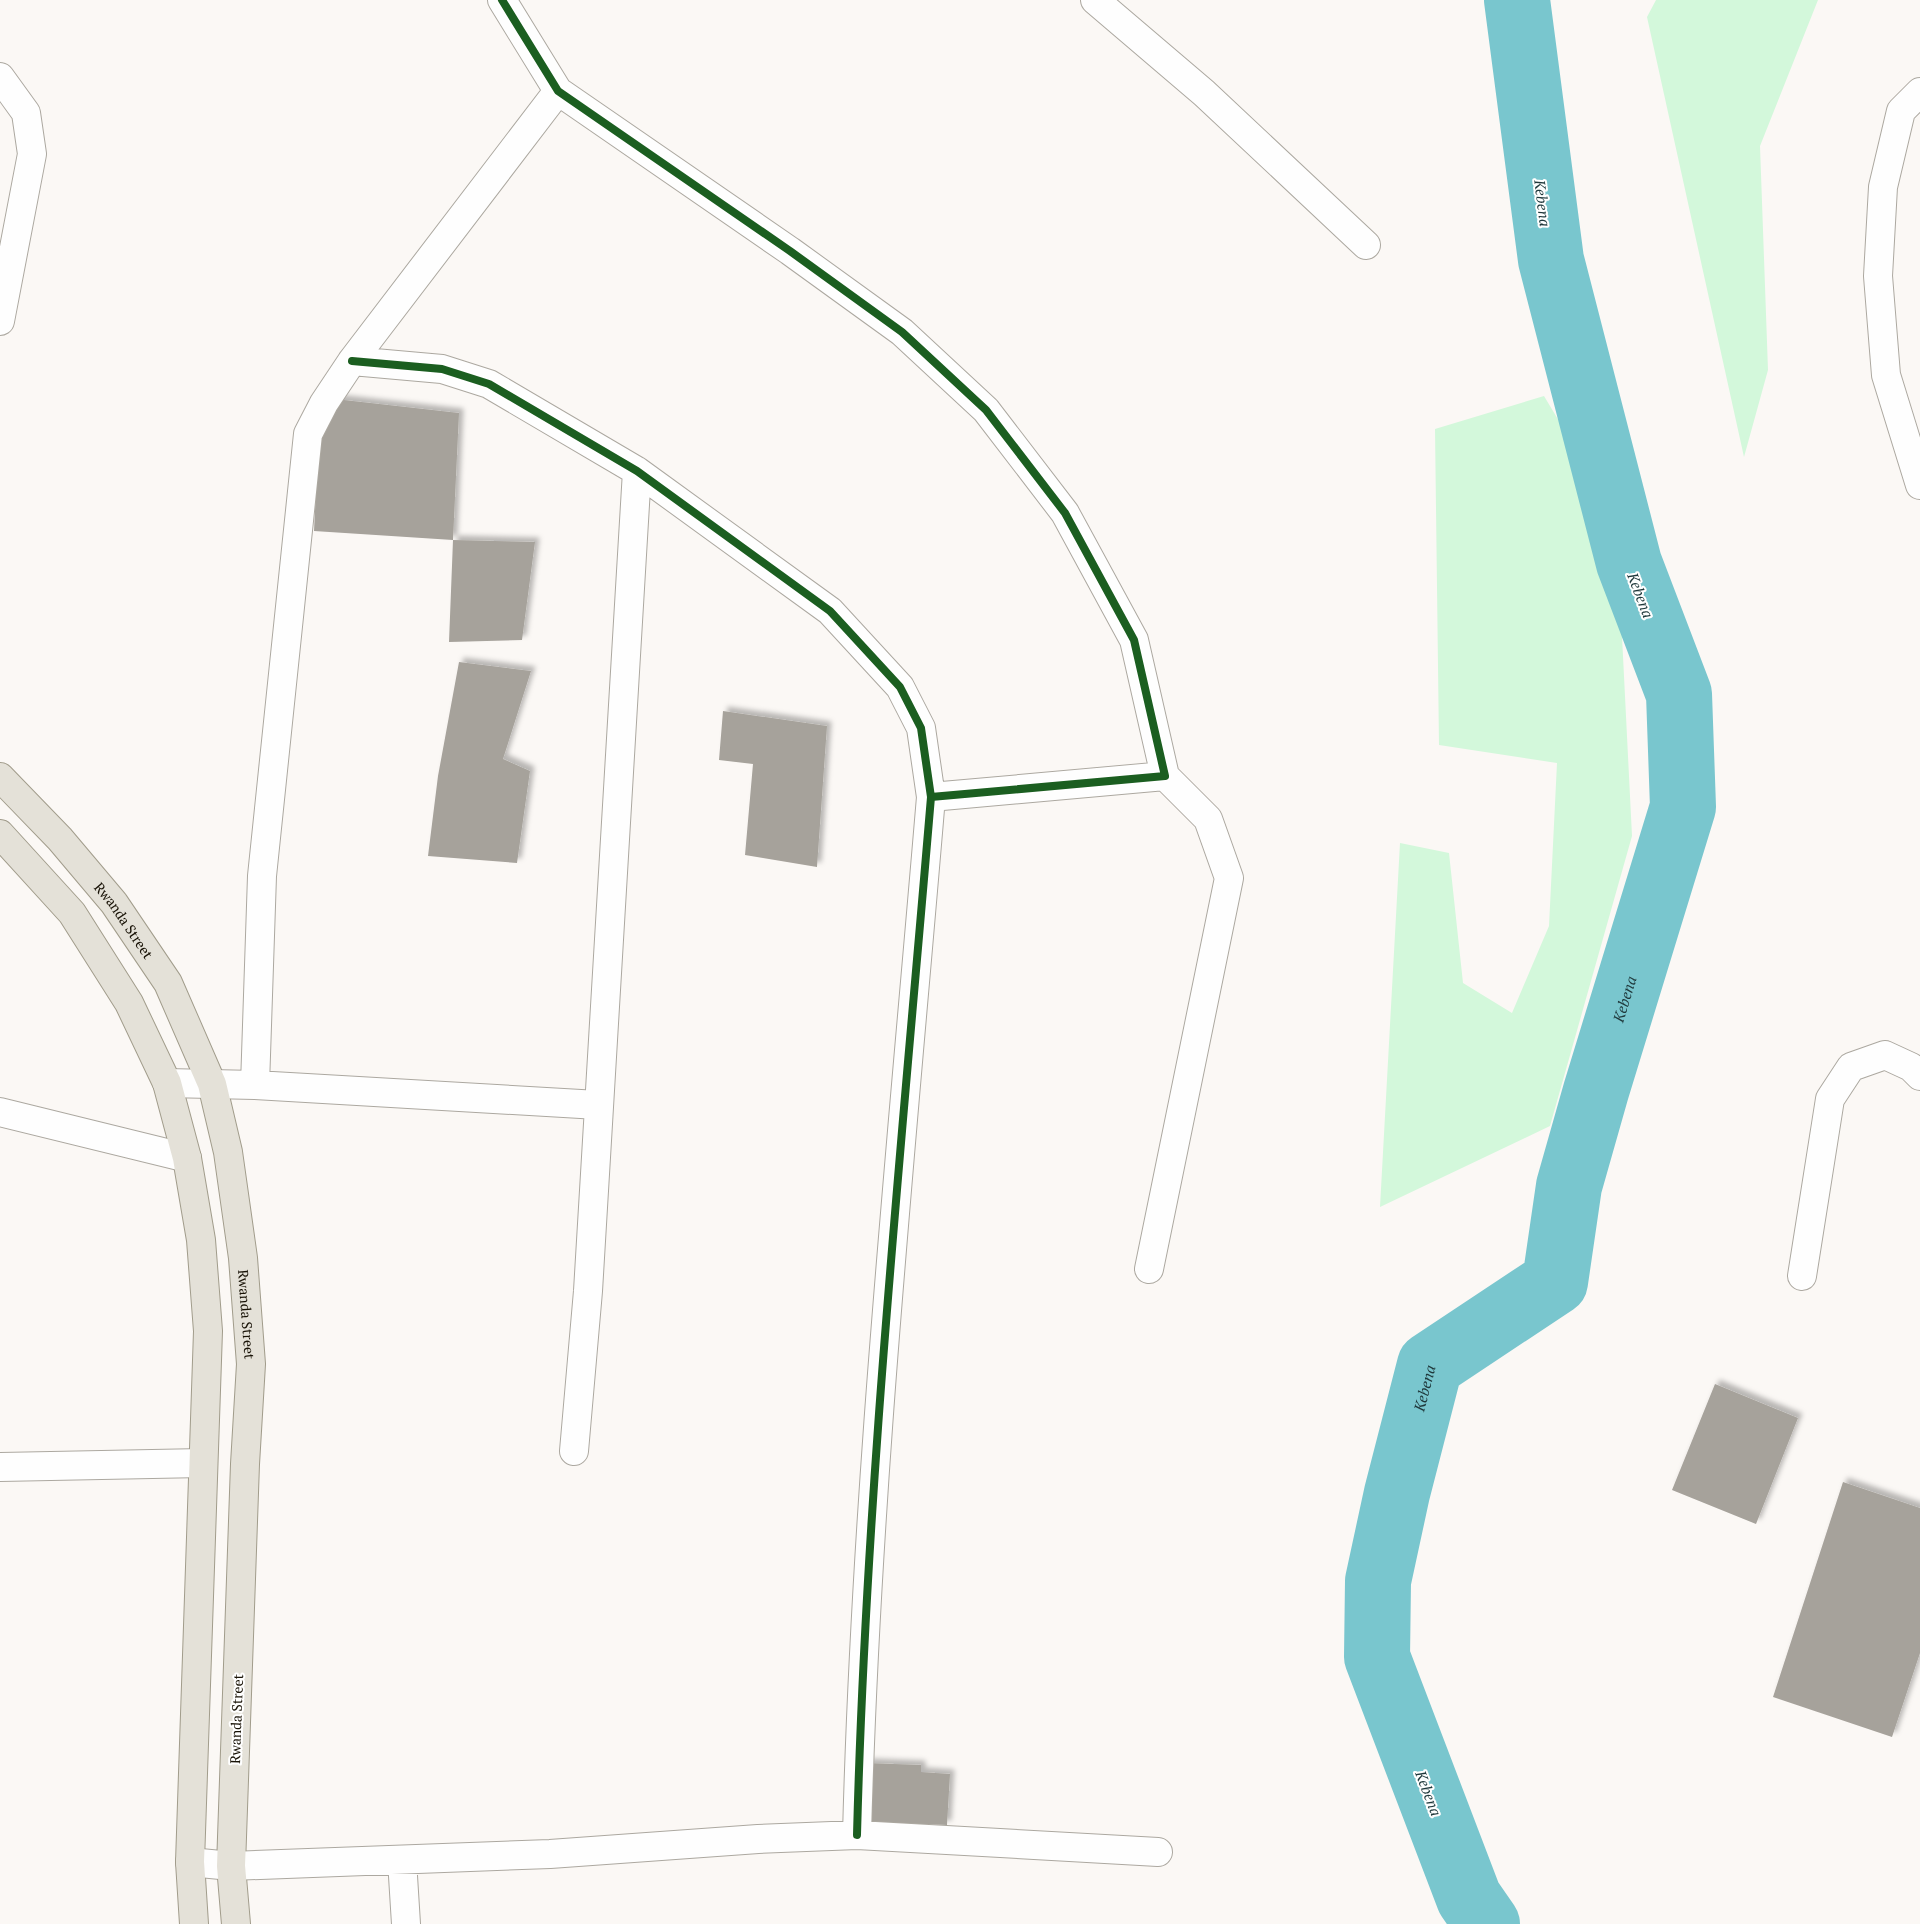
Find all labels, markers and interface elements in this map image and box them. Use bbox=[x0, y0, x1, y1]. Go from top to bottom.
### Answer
water label: Kebena bbox=[1530, 177, 1556, 228]
water label: Kebena bbox=[1623, 569, 1659, 621]
street label: Rwanda Street bbox=[91, 878, 159, 963]
water label: Kebena bbox=[1607, 973, 1641, 1025]
street label: Rwanda Street bbox=[234, 1269, 260, 1360]
water label: Kebena bbox=[1408, 1363, 1440, 1414]
street label: Rwanda Street bbox=[225, 1673, 247, 1764]
water label: Kebena bbox=[1411, 1767, 1447, 1819]

